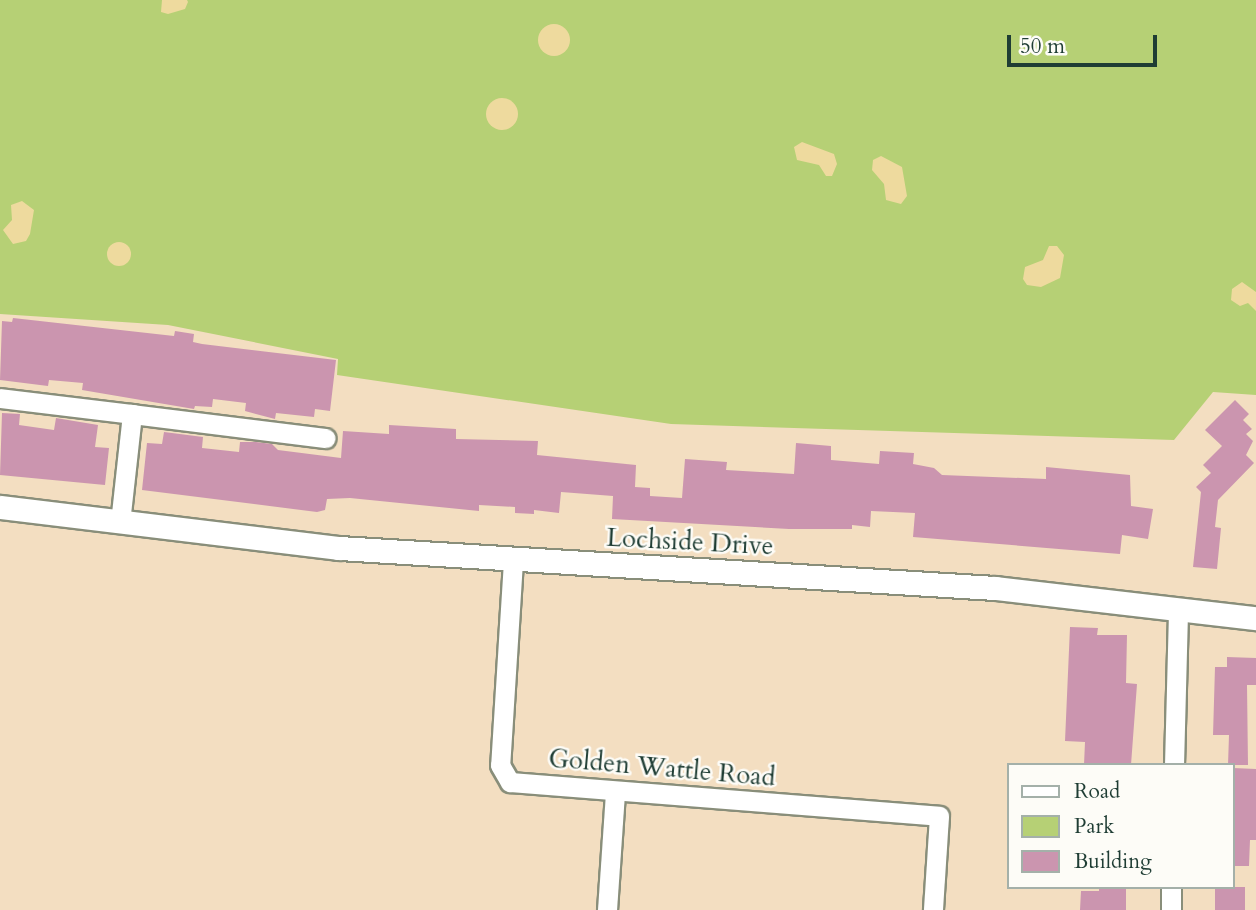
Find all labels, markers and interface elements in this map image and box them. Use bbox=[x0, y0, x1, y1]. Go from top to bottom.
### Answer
scale bar bbox=[1011, 21, 1162, 65]
text: 50 m bbox=[1020, 32, 1065, 61]
street label: Lochside Drive bbox=[606, 522, 774, 562]
street label: Golden Wattle Road bbox=[547, 743, 777, 793]
legend bbox=[1007, 763, 1235, 889]
text: Road bbox=[1074, 777, 1120, 806]
text: Park bbox=[1074, 812, 1114, 841]
text: Building bbox=[1074, 847, 1152, 876]

